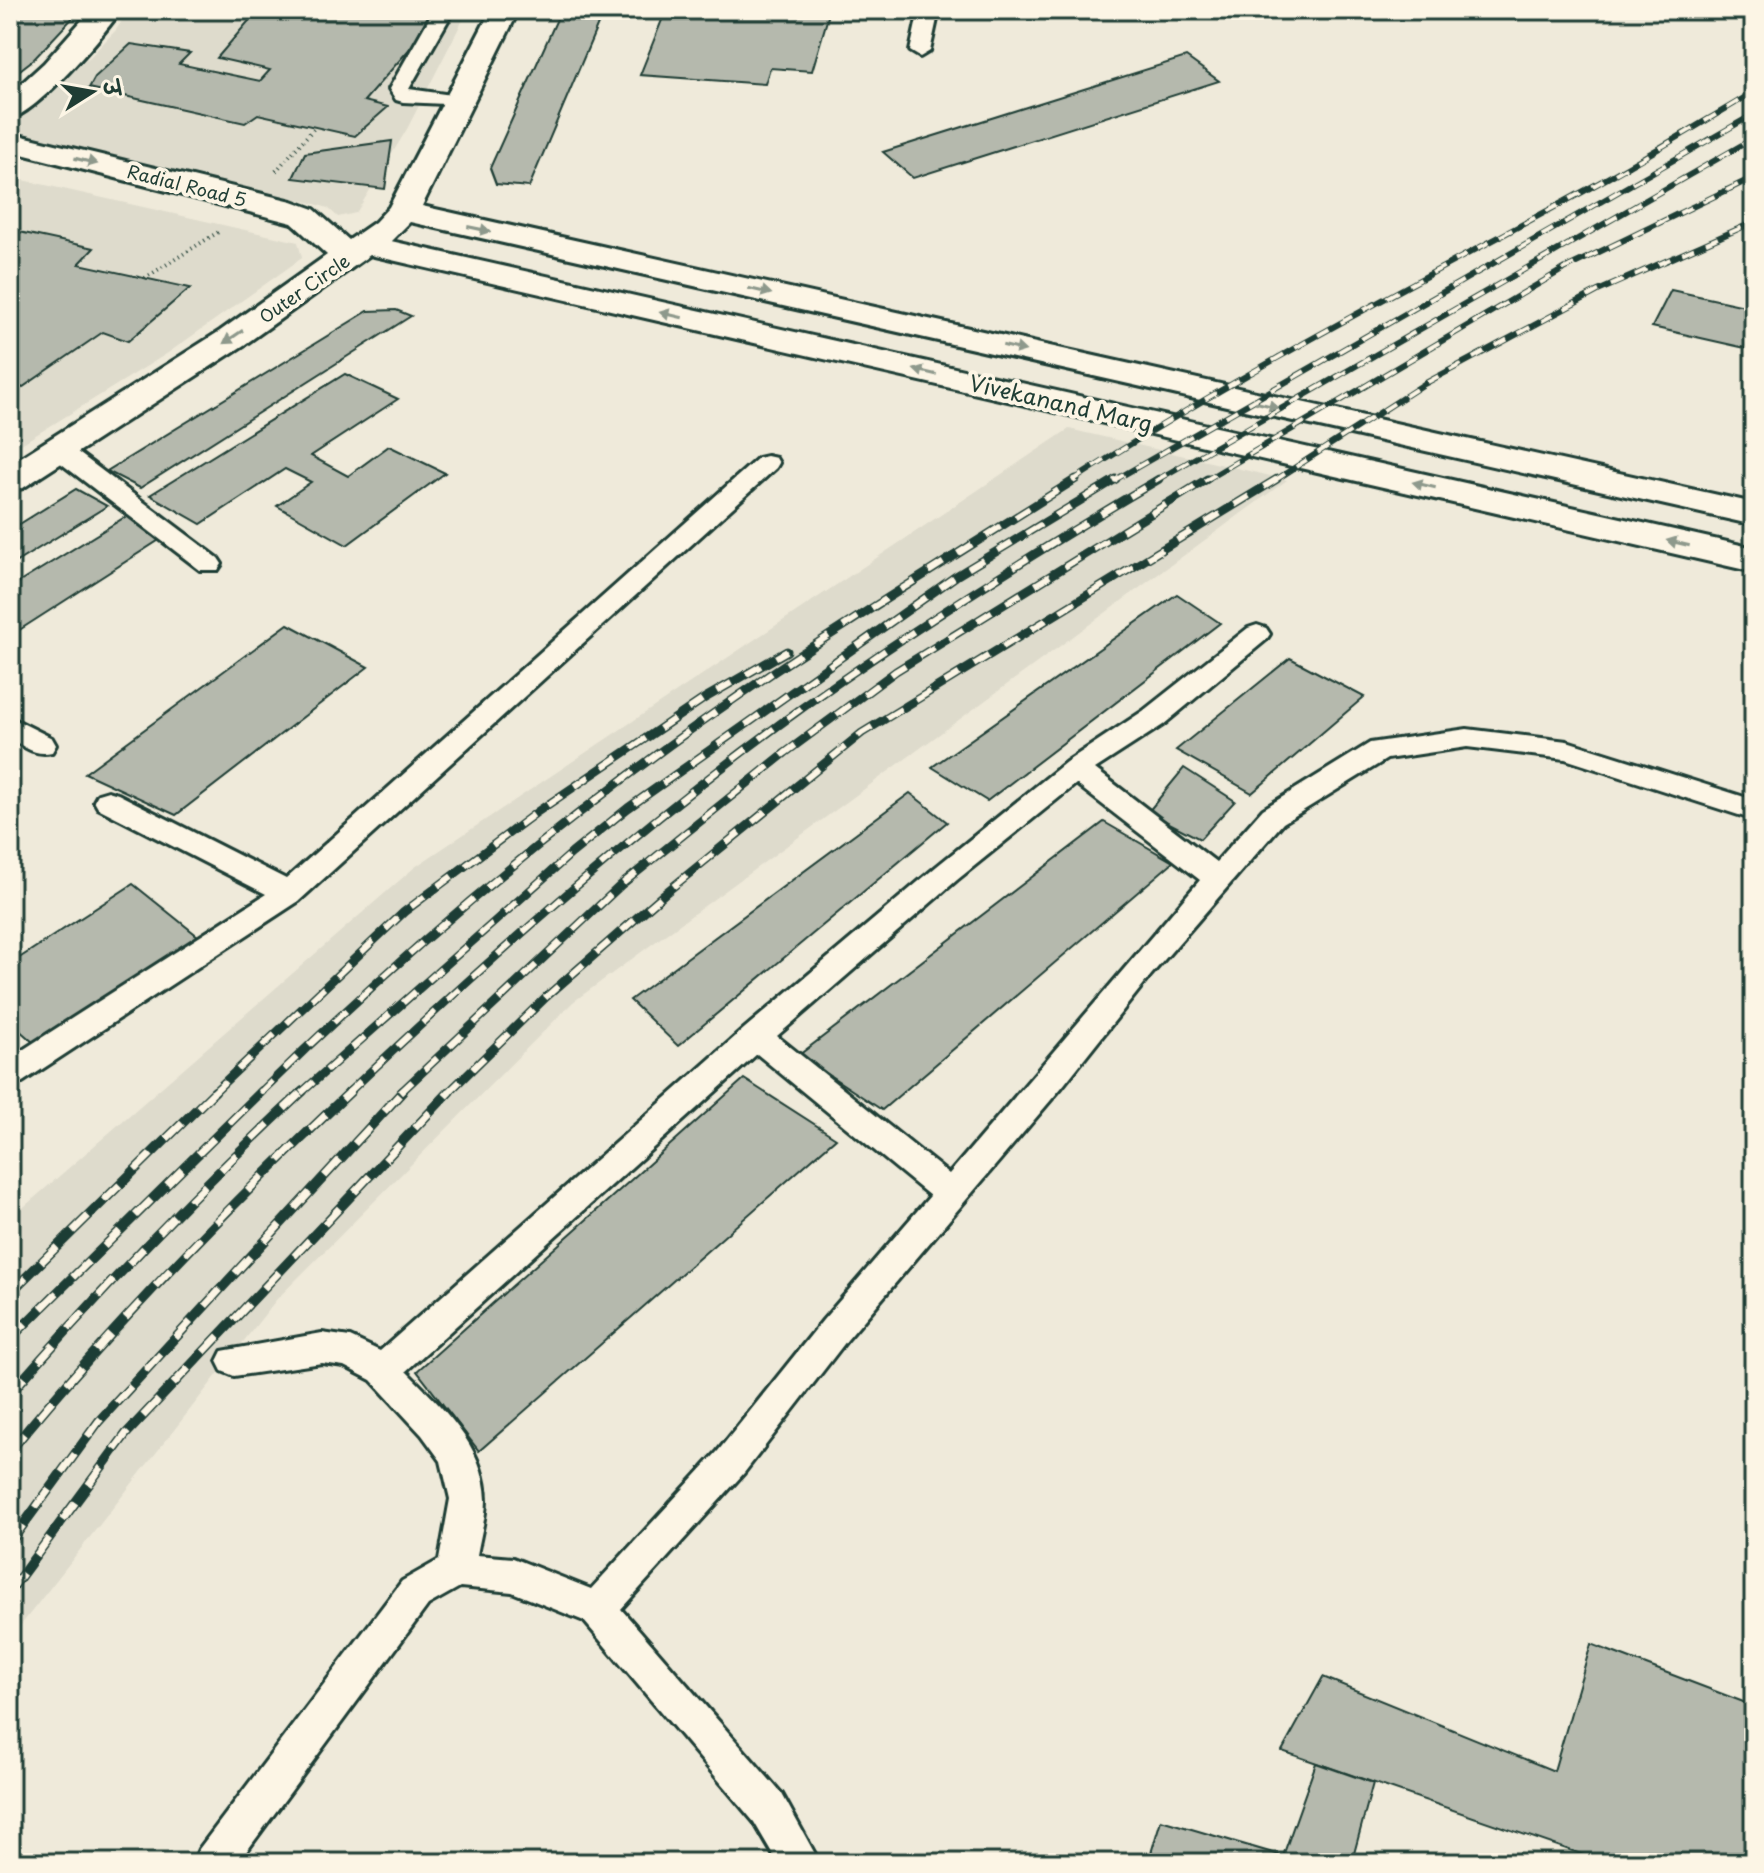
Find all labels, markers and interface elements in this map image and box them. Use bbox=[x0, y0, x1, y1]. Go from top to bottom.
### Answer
north arrow bbox=[52, 52, 132, 132]
text: उ bbox=[95, 76, 131, 101]
one-way arrow bbox=[73, 155, 98, 167]
street label: Radial Road 5 bbox=[124, 157, 250, 213]
one-way arrow bbox=[467, 223, 492, 236]
street label: Outer Circle bbox=[253, 247, 355, 329]
one-way arrow bbox=[748, 286, 773, 298]
one-way arrow bbox=[659, 308, 684, 321]
one-way arrow bbox=[223, 329, 244, 344]
one-way arrow bbox=[1001, 342, 1026, 355]
one-way arrow bbox=[912, 365, 937, 377]
street label: Vivekanand Marg bbox=[966, 365, 1156, 439]
one-way arrow bbox=[1255, 399, 1280, 412]
one-way arrow bbox=[1412, 478, 1437, 491]
one-way arrow bbox=[1665, 536, 1690, 548]

